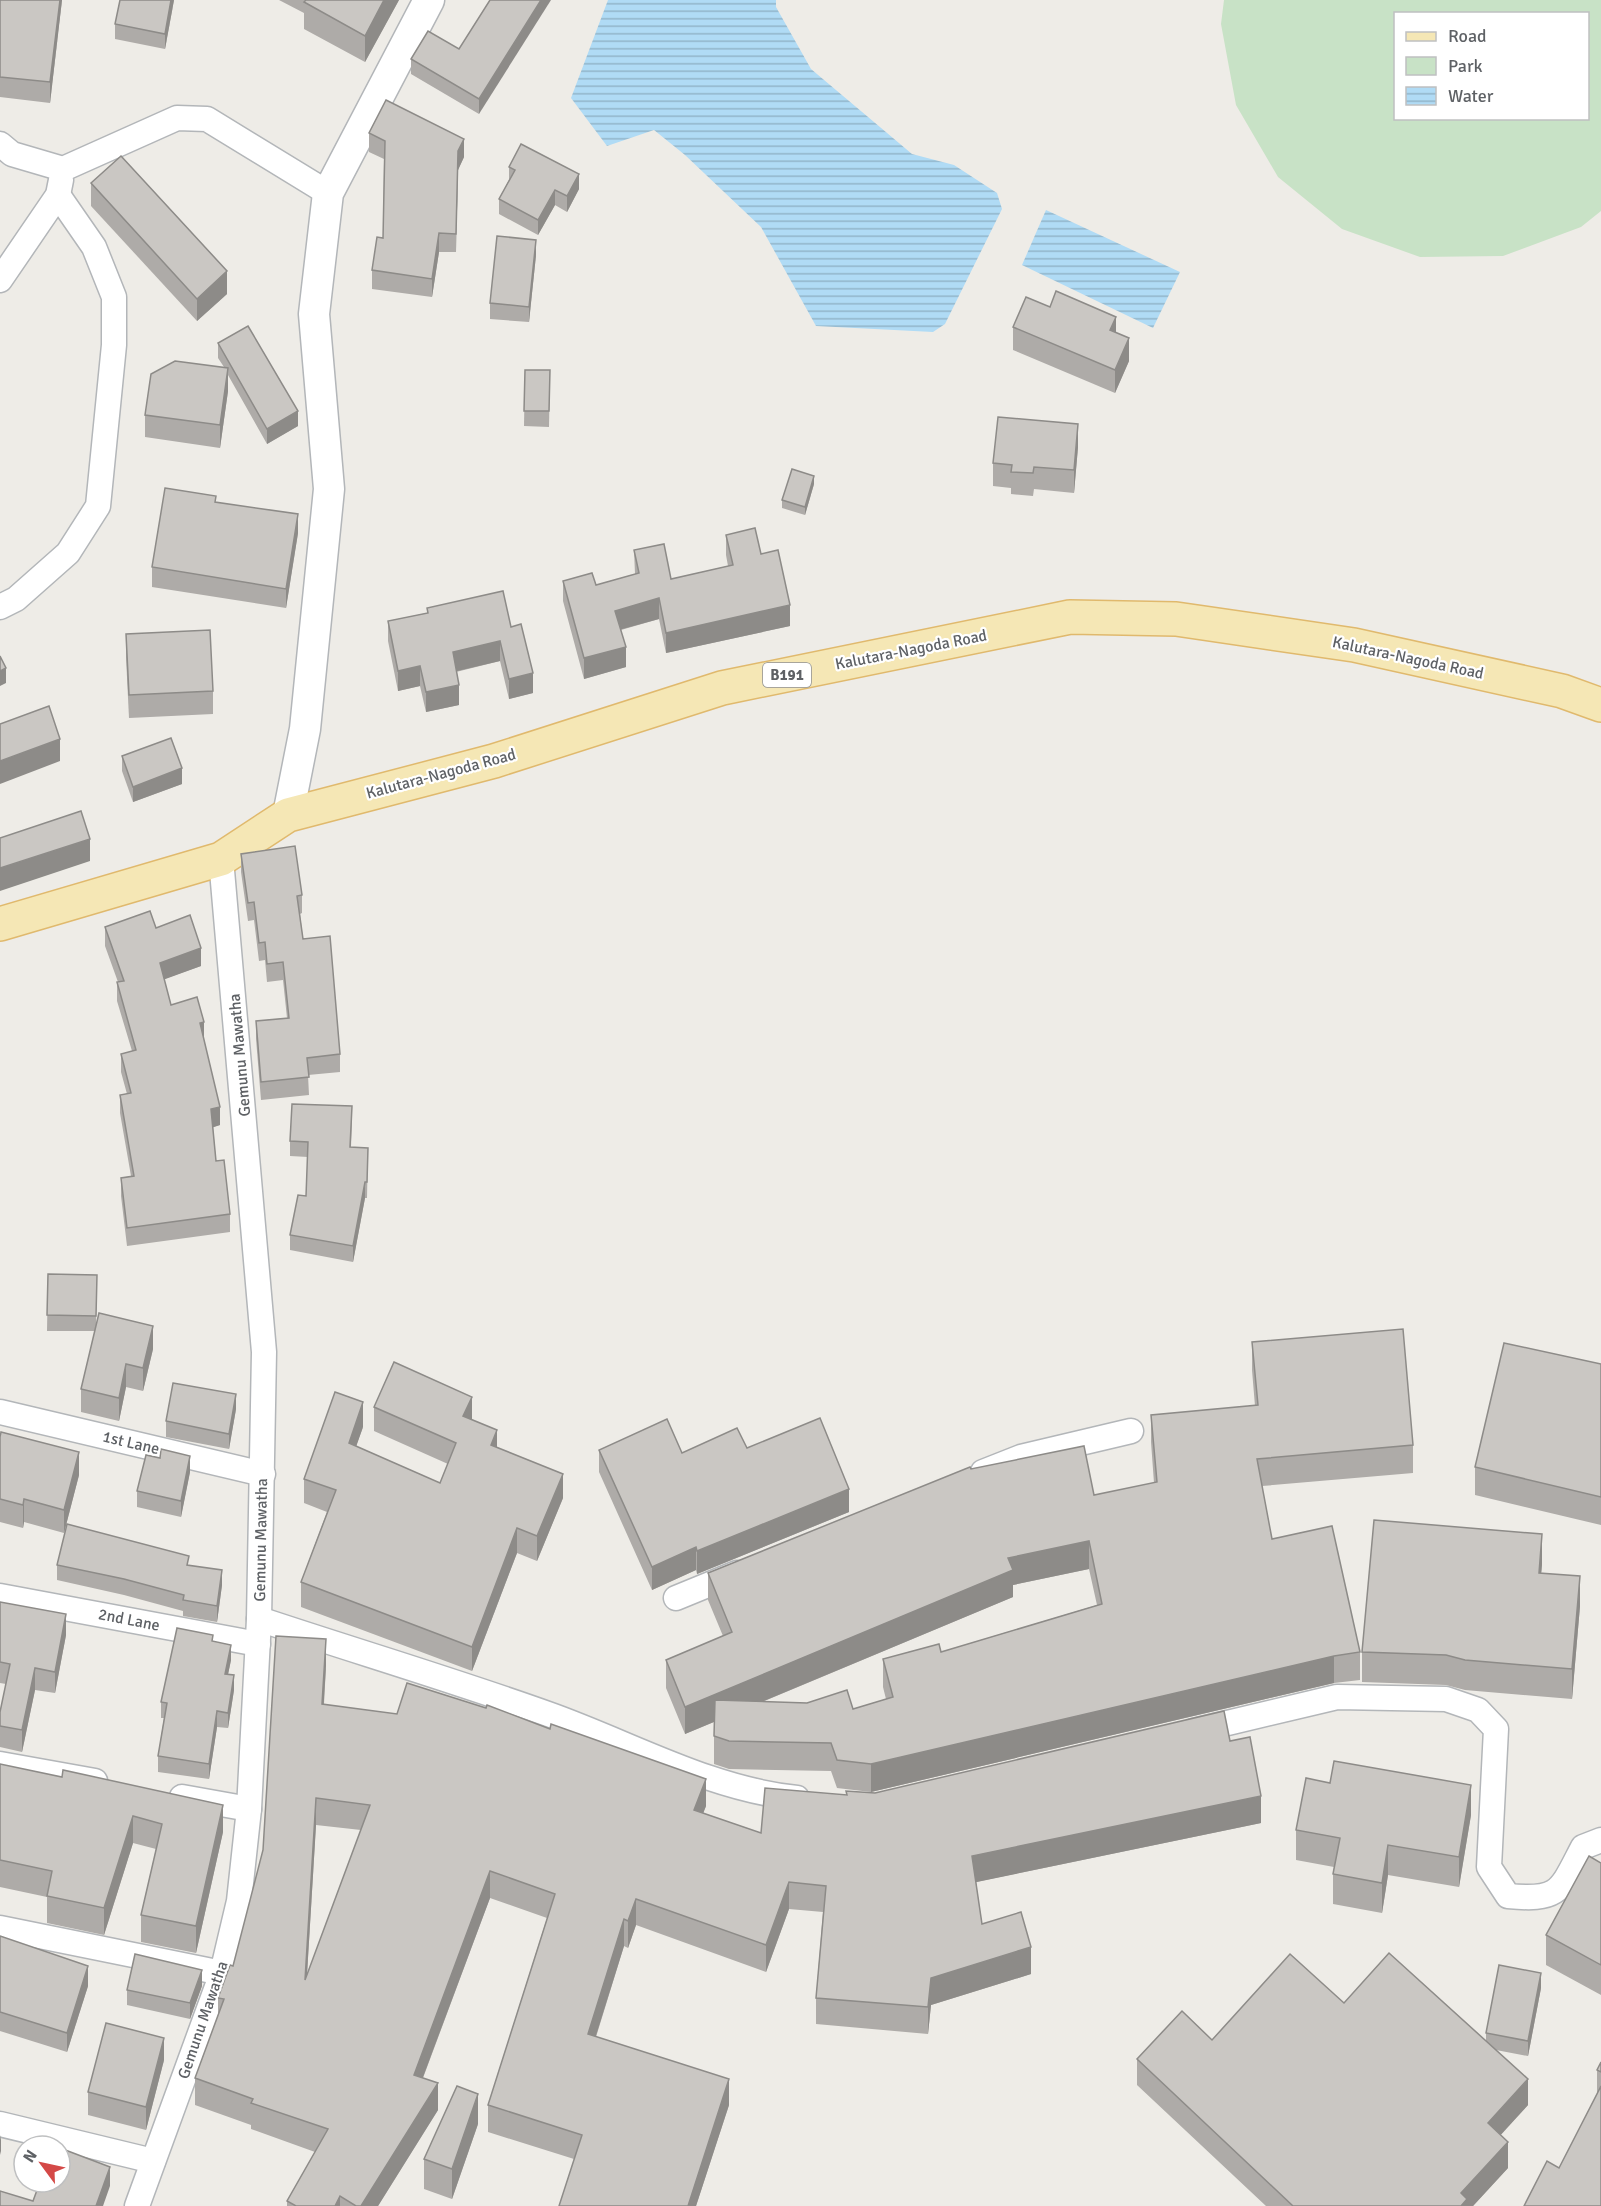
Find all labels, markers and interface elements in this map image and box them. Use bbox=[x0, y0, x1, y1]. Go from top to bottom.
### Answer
legend bbox=[1394, 12, 1589, 120]
text: Road bbox=[1448, 25, 1487, 47]
text: Park bbox=[1448, 55, 1483, 77]
text: Water bbox=[1448, 85, 1494, 107]
street label: Kalutara-Nagoda Road bbox=[833, 625, 989, 675]
street label: Kalutara-Nagoda Road bbox=[1331, 632, 1485, 684]
road number: B191 bbox=[763, 663, 811, 687]
street label: Kalutara-Nagoda Road bbox=[364, 744, 518, 804]
street label: Gemunu Mawatha bbox=[225, 993, 255, 1117]
street label: 1st Lane bbox=[101, 1427, 161, 1459]
street label: Gemunu Mawatha bbox=[250, 1478, 272, 1602]
street label: 2nd Lane bbox=[96, 1604, 162, 1636]
street label: Gemunu Mawatha bbox=[173, 1958, 233, 2082]
north arrow bbox=[12, 2134, 72, 2194]
text: N bbox=[19, 2146, 42, 2166]

